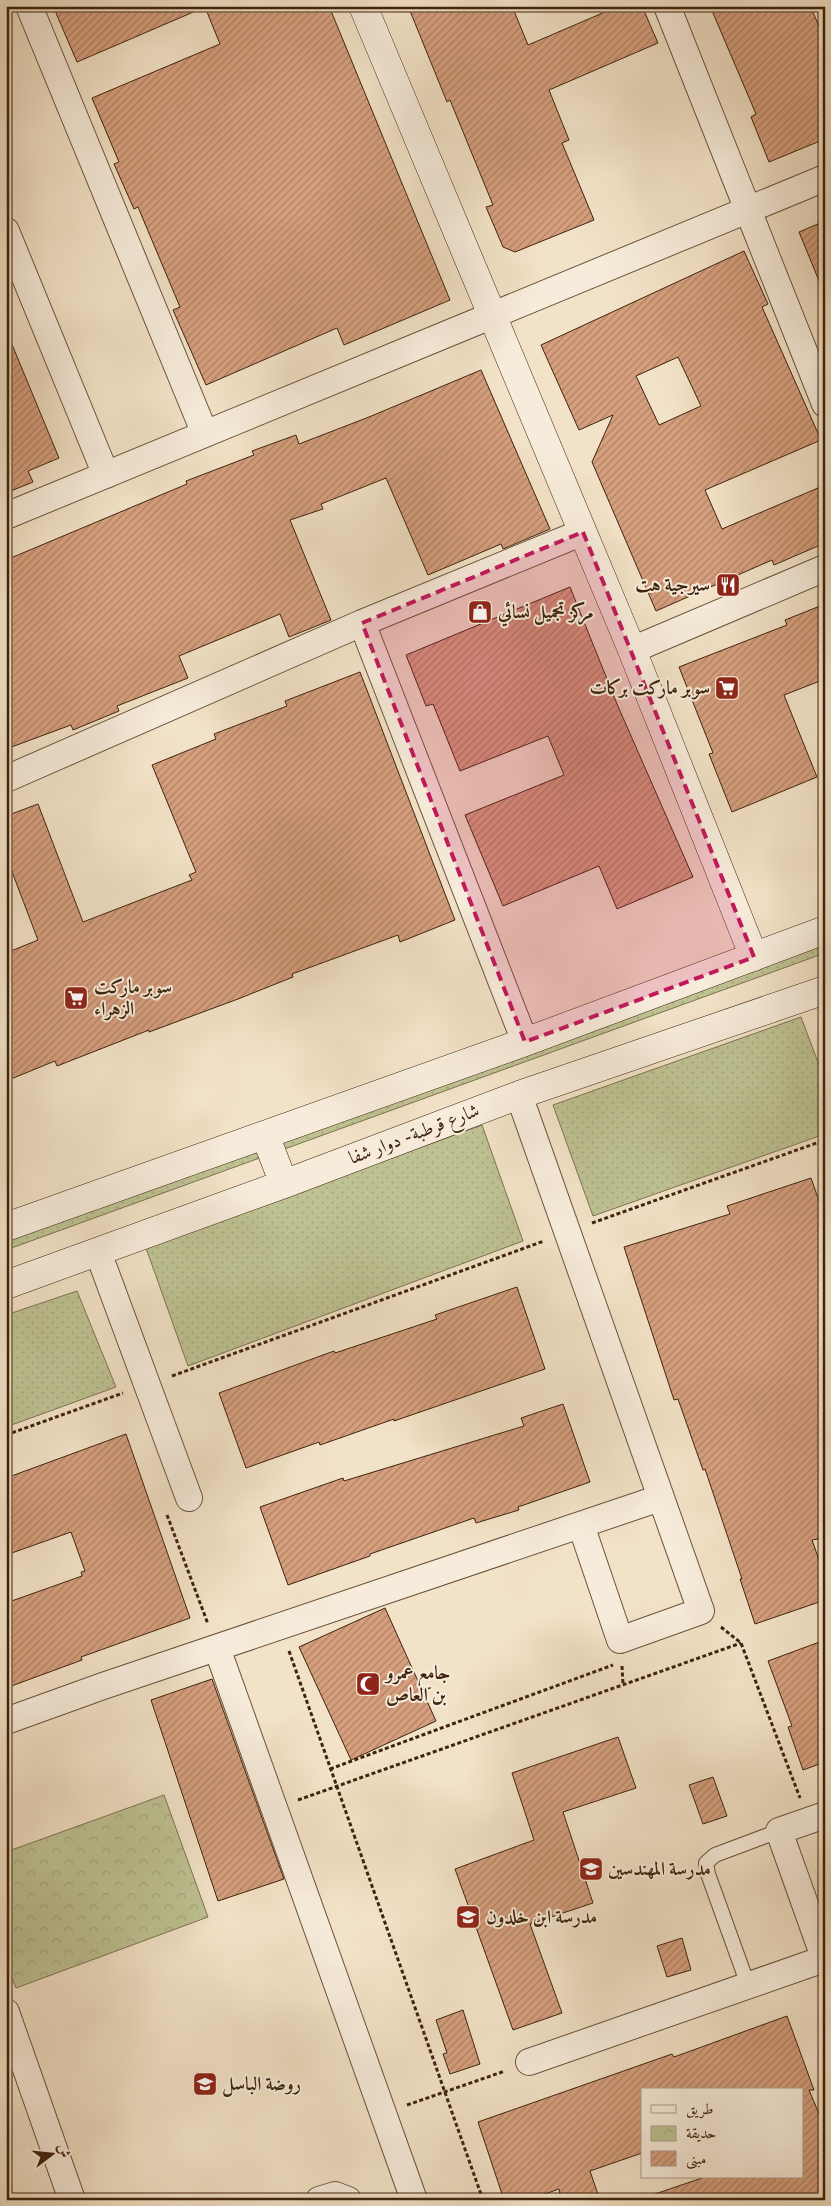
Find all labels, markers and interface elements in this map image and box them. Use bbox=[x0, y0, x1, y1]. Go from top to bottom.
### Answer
restaurant icon: سيرجية هت bbox=[715, 572, 741, 598]
place label: سيرجية هت bbox=[635, 573, 710, 597]
shop icon: مركز تجميل نسائي bbox=[467, 599, 493, 625]
place label: مركز تجميل نسائي bbox=[497, 600, 594, 627]
supermarket icon: سوبر ماركت بركات bbox=[714, 675, 740, 701]
place label: سوبر ماركت بركات bbox=[589, 676, 710, 700]
place label: سوبر ماركت الزهراء bbox=[94, 975, 172, 1021]
supermarket icon: سوبر ماركت الزهراء bbox=[63, 985, 89, 1011]
street label: شارع قرطبة- دوار شفا bbox=[345, 1098, 484, 1173]
place label: جامع عمرو بن العاص bbox=[384, 1661, 450, 1707]
mosque icon: جامع عمرو بن العاص bbox=[355, 1671, 381, 1697]
school or university icon: مدرسة المهندسين bbox=[578, 1856, 604, 1882]
place label: مدرسة المهندسين bbox=[608, 1857, 711, 1881]
school or university icon: مدرسة ابن خلدون bbox=[455, 1904, 481, 1930]
place label: مدرسة ابن خلدون bbox=[486, 1905, 597, 1929]
school or university icon: روضة الباسل bbox=[192, 2071, 218, 2097]
place label: روضة الباسل bbox=[222, 2072, 302, 2097]
legend bbox=[641, 2088, 804, 2178]
text: طريق bbox=[686, 2100, 713, 2119]
text: حديقة bbox=[686, 2124, 716, 2143]
north arrow bbox=[28, 2128, 78, 2178]
text: ش bbox=[54, 2142, 74, 2160]
text: مبنى bbox=[686, 2150, 706, 2170]

